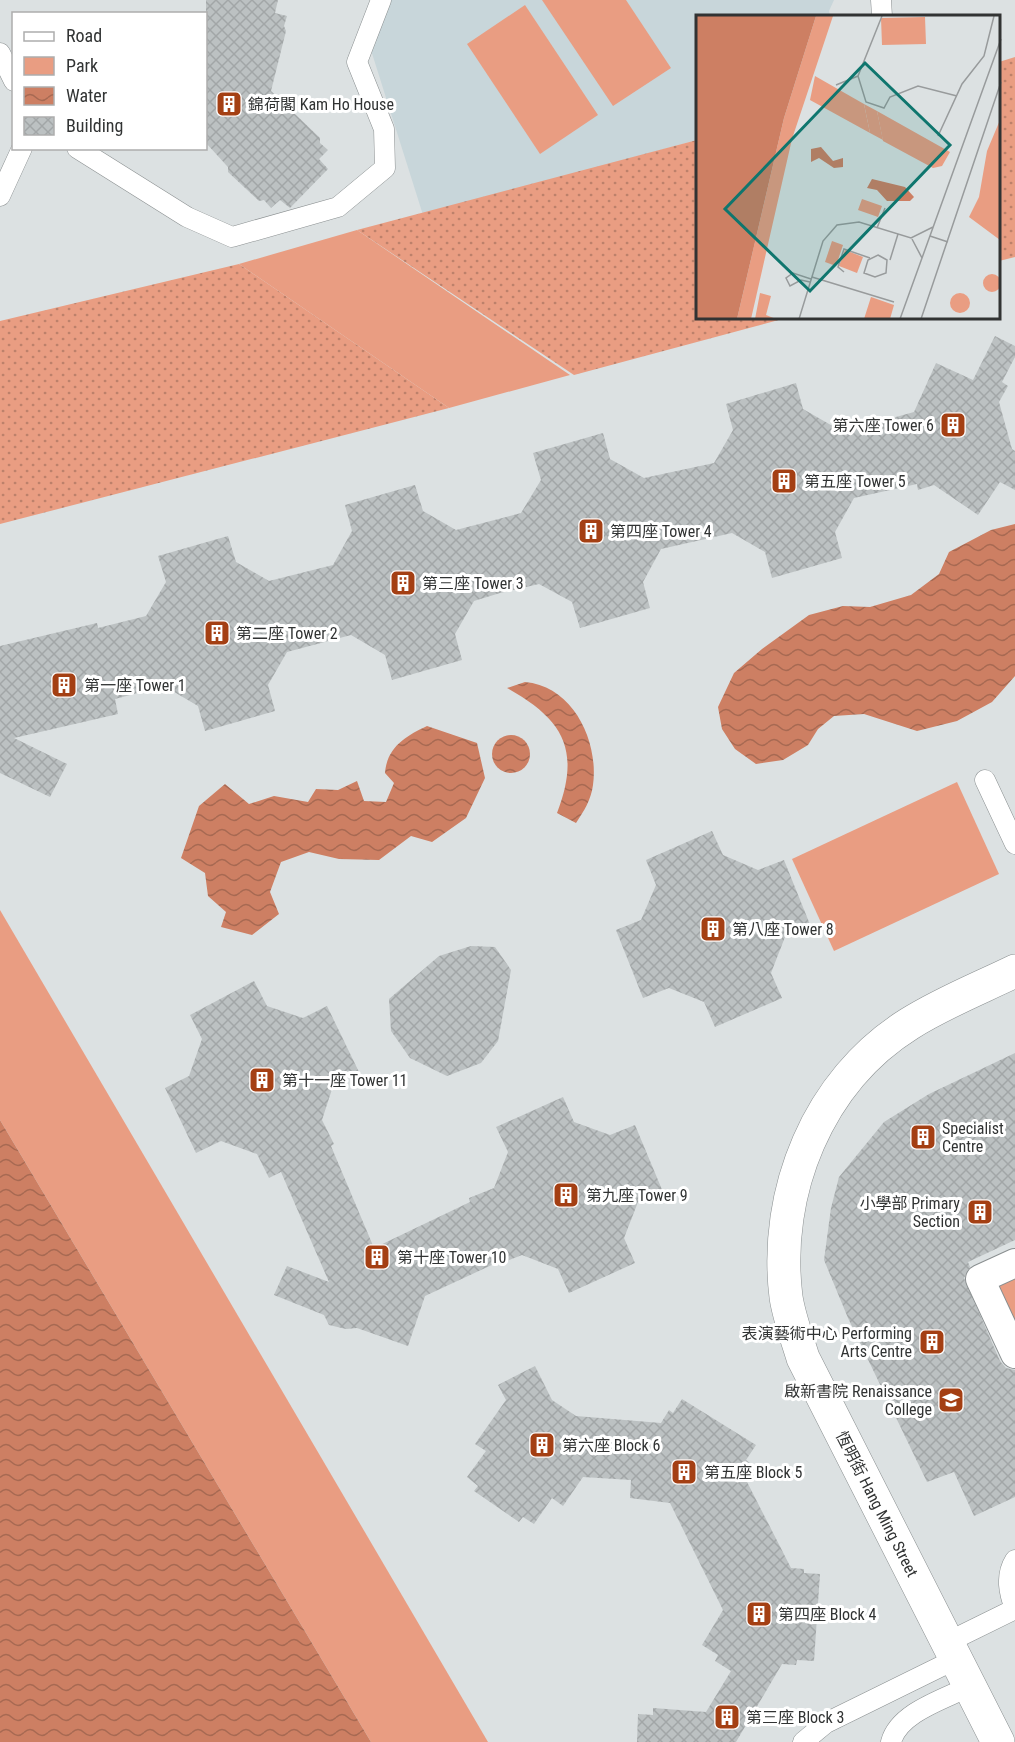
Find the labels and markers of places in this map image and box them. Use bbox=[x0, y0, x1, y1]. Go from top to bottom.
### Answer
building icon: 錦荷閣 Kam Ho House bbox=[214, 89, 244, 119]
place label: 錦荷閣 Kam Ho House bbox=[248, 95, 394, 114]
building icon: 第六座 Tower 6 bbox=[938, 410, 968, 440]
place label: 第六座 Tower 6 bbox=[832, 416, 934, 435]
building icon: 第五座 Tower 5 bbox=[769, 466, 799, 496]
place label: 第五座 Tower 5 bbox=[804, 472, 906, 491]
building icon: 第四座 Tower 4 bbox=[576, 516, 606, 546]
place label: 第四座 Tower 4 bbox=[610, 522, 712, 541]
building icon: 第三座 Tower 3 bbox=[388, 568, 418, 598]
place label: 第三座 Tower 3 bbox=[422, 574, 524, 593]
building icon: 第二座 Tower 2 bbox=[202, 618, 232, 648]
place label: 第二座 Tower 2 bbox=[236, 624, 338, 643]
building icon: 第一座 Tower 1 bbox=[49, 670, 79, 700]
place label: 第一座 Tower 1 bbox=[84, 676, 186, 695]
building icon: 第八座 Tower 8 bbox=[698, 914, 728, 944]
place label: 第八座 Tower 8 bbox=[732, 920, 834, 939]
building icon: 第十一座 Tower 11 bbox=[247, 1065, 277, 1095]
place label: 第十一座 Tower 11 bbox=[282, 1071, 408, 1090]
place label: Specialist Centre bbox=[942, 1119, 1004, 1156]
building icon: Specialist Centre bbox=[908, 1122, 938, 1152]
building icon: 第九座 Tower 9 bbox=[551, 1180, 581, 1210]
place label: 第九座 Tower 9 bbox=[586, 1186, 688, 1205]
place label: 小學部 Primary Section bbox=[860, 1194, 960, 1231]
building icon: 小學部 Primary Section bbox=[965, 1197, 995, 1227]
building icon: 第十座 Tower 10 bbox=[362, 1242, 392, 1272]
place label: 第十座 Tower 10 bbox=[397, 1248, 507, 1267]
place label: 表演藝術中心 Performing Arts Centre bbox=[742, 1324, 912, 1361]
building icon: 表演藝術中心 Performing Arts Centre bbox=[917, 1327, 947, 1357]
place label: 啟新書院 Renaissance College bbox=[784, 1382, 932, 1419]
school or university icon: 啟新書院 Renaissance College bbox=[936, 1385, 966, 1415]
building icon: 第六座 Block 6 bbox=[527, 1430, 557, 1460]
place label: 第六座 Block 6 bbox=[562, 1436, 660, 1455]
building icon: 第五座 Block 5 bbox=[669, 1457, 699, 1487]
place label: 第五座 Block 5 bbox=[704, 1463, 802, 1482]
building icon: 第四座 Block 4 bbox=[744, 1599, 774, 1629]
place label: 第四座 Block 4 bbox=[778, 1605, 876, 1624]
building icon: 第三座 Block 3 bbox=[712, 1702, 742, 1732]
place label: 第三座 Block 3 bbox=[746, 1708, 844, 1727]

